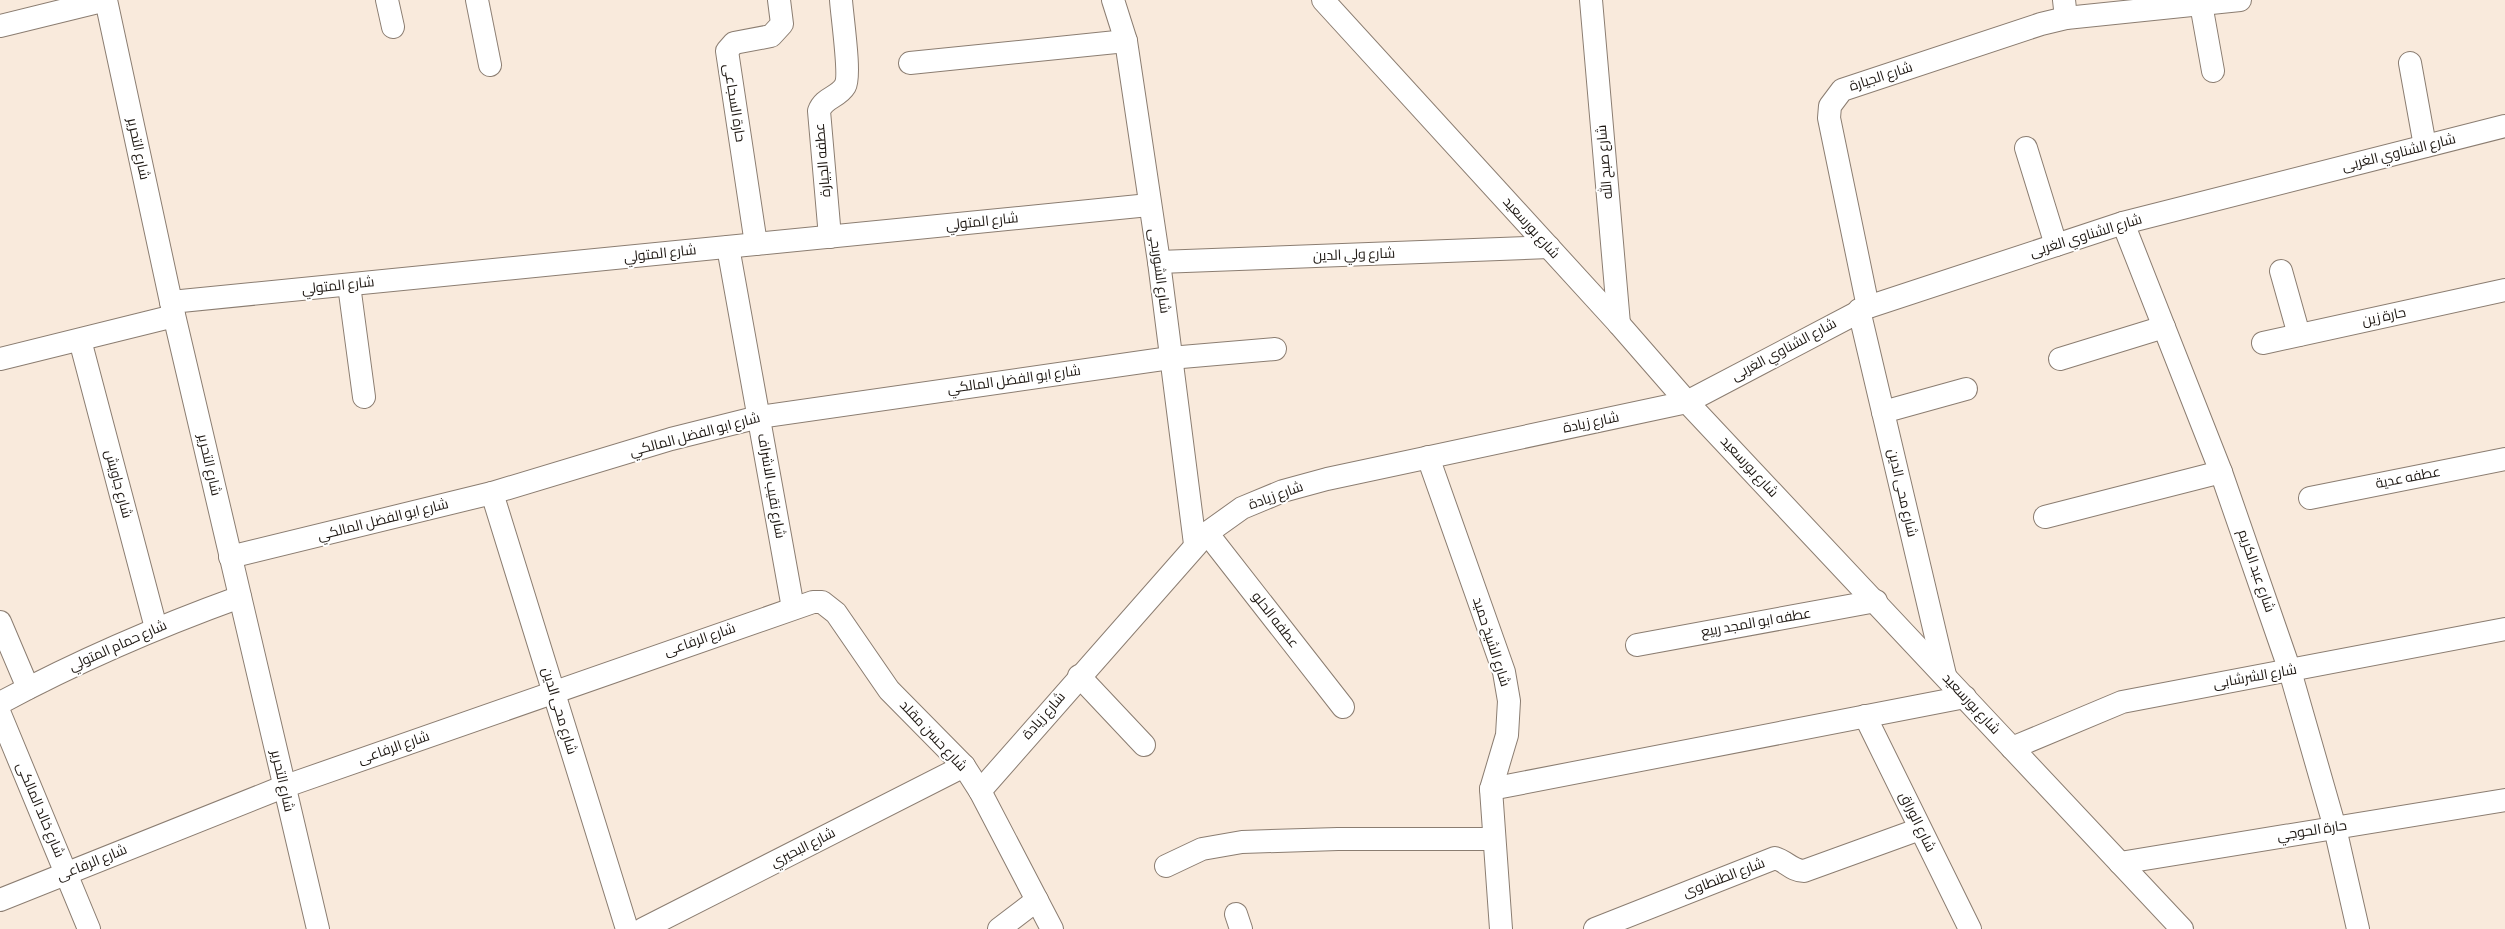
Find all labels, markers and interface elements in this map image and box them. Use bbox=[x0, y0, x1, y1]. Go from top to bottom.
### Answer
street label: شارع الجيارة bbox=[1848, 60, 1915, 95]
street label: حارة السجاعى bbox=[721, 63, 747, 143]
street label: شارع التحرير bbox=[123, 116, 151, 181]
street label: عطفه الجيارة bbox=[813, 122, 833, 198]
street label: شارع صبح الله bbox=[1592, 124, 1616, 200]
street label: شارع الشناوي الغربى bbox=[2341, 132, 2458, 178]
street label: شارع بورسعيد bbox=[1499, 195, 1562, 262]
street label: شارع المتولي bbox=[945, 211, 1019, 237]
street label: شارع الشناوي الغربى bbox=[2028, 212, 2145, 264]
street label: شارع الشوربجى bbox=[1145, 228, 1172, 314]
street label: شارع المتولي bbox=[623, 243, 697, 269]
street label: شارع ولي الدين bbox=[1313, 247, 1395, 267]
street label: شارع المتولي bbox=[301, 275, 375, 301]
street label: حارة زين bbox=[2361, 306, 2407, 328]
street label: شارع الشناوي الغربى bbox=[1729, 316, 1841, 387]
street label: شارع ابو الفضل المالكي bbox=[946, 364, 1082, 400]
street label: شارع زيادة bbox=[1562, 410, 1621, 437]
street label: شارع ابو الفضل المالكي bbox=[628, 411, 763, 463]
street label: شارع التحرير bbox=[194, 432, 223, 497]
street label: شارع نقيب الاشراف bbox=[754, 432, 787, 540]
street label: شارع بورسعيد bbox=[1717, 434, 1780, 501]
street label: شارع محى الدين bbox=[1884, 447, 1919, 539]
street label: شارع جاويش bbox=[101, 448, 134, 520]
street label: عطفه عدية bbox=[2374, 465, 2442, 491]
street label: شارع زيادة bbox=[1247, 480, 1306, 513]
street label: شارع ابو الفضل المالكي bbox=[316, 497, 451, 547]
street label: شارع عبد الكريم bbox=[2233, 528, 2277, 615]
street label: عطفه الحلو bbox=[1249, 589, 1301, 651]
street label: شارع الشيخ حميد bbox=[1469, 596, 1512, 689]
street label: عطفه ابو المجد ربيع bbox=[1700, 606, 1812, 641]
street label: شارع حمام المتولي bbox=[67, 618, 171, 677]
street label: شارع الرفاعى bbox=[662, 621, 738, 660]
street label: شارع الشرشابى bbox=[2212, 663, 2298, 692]
street label: شارع محى الدين bbox=[538, 666, 579, 756]
street label: شارع بورسعيد bbox=[1939, 671, 2002, 738]
street label: شارع زيادة bbox=[1020, 690, 1069, 743]
street label: شارع حسن مقلد bbox=[896, 698, 969, 775]
street label: شارع الرفاعى bbox=[356, 729, 432, 768]
street label: شارع التحرير bbox=[267, 748, 296, 813]
street label: شارع خالد المالكى bbox=[13, 760, 66, 860]
street label: شارع الوراق bbox=[1896, 790, 1937, 855]
street label: حارة الحوجي bbox=[2276, 819, 2348, 847]
street label: شارع البحيري bbox=[768, 826, 839, 874]
street label: شارع الرفاعى bbox=[55, 843, 130, 884]
street label: شارع الطنطاوى bbox=[1681, 856, 1767, 901]

